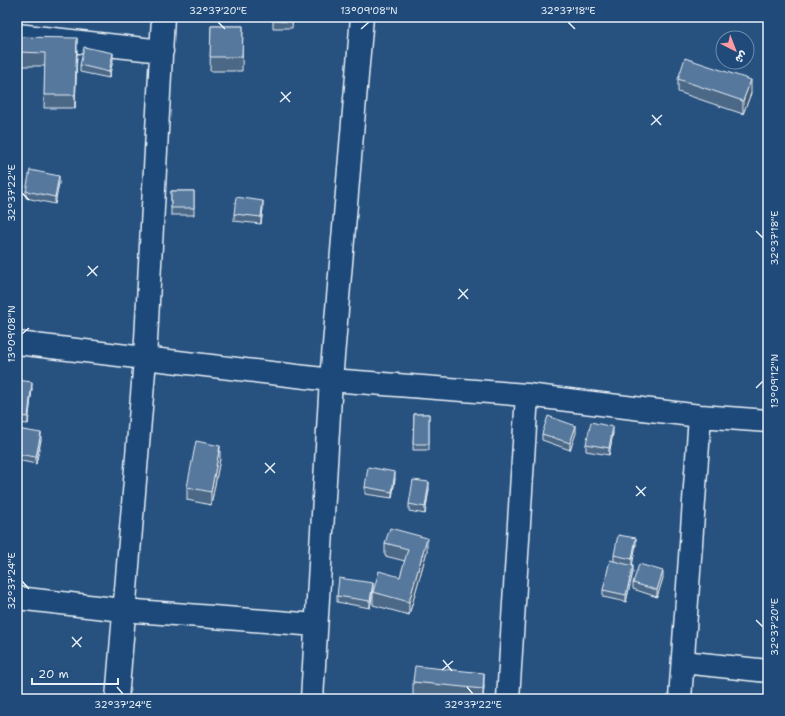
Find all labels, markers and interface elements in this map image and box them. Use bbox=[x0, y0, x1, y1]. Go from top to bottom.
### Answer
text: 32°37'20"E bbox=[189, 4, 247, 17]
text: 13°09'08"N bbox=[340, 4, 398, 17]
text: 32°37'18"E bbox=[540, 4, 596, 17]
north arrow bbox=[715, 30, 755, 70]
text: ش bbox=[732, 47, 751, 67]
text: 32°37'22"E bbox=[5, 164, 18, 222]
text: 32°37'18"E bbox=[768, 210, 781, 266]
text: 13°09'08"N bbox=[5, 305, 18, 363]
text: 13°09'12"N bbox=[768, 354, 781, 408]
text: 32°37'24"E bbox=[5, 552, 18, 610]
text: 32°37'20"E bbox=[768, 598, 781, 656]
scale bar bbox=[32, 660, 118, 686]
text: 20 m bbox=[38, 666, 69, 682]
text: 32°37'24"E bbox=[94, 698, 152, 711]
text: 32°37'22"E bbox=[444, 698, 502, 711]

